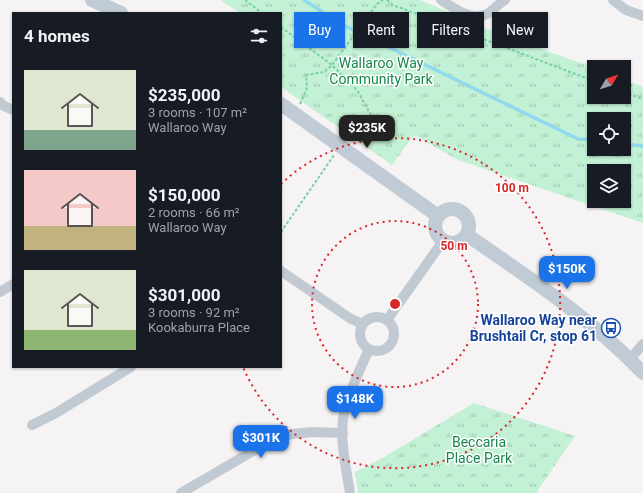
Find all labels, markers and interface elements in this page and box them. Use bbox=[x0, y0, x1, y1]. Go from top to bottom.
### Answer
chip: Buy bbox=[294, 12, 345, 48]
chip: Rent bbox=[353, 12, 409, 48]
chip: Filters bbox=[417, 12, 484, 48]
chip: New bbox=[492, 12, 548, 48]
icon: filters bbox=[248, 25, 270, 47]
text: 4 homes bbox=[24, 26, 90, 46]
park label: Wallaroo Way Community Park bbox=[329, 55, 434, 87]
north arrow bbox=[587, 60, 631, 104]
map controls bbox=[587, 60, 631, 208]
text: $235,000 bbox=[148, 85, 220, 105]
icon: home bbox=[56, 86, 104, 134]
text: 3 rooms · 107 m² bbox=[148, 105, 247, 120]
button: locate bbox=[587, 112, 631, 156]
pin: $235K bbox=[339, 115, 395, 149]
text: Wallaroo Way bbox=[148, 120, 227, 135]
text: $235K bbox=[348, 120, 386, 135]
button: layers bbox=[587, 164, 631, 208]
text: 100 m bbox=[495, 181, 529, 195]
text: $150,000 bbox=[148, 185, 220, 205]
icon: home bbox=[56, 186, 104, 234]
text: 2 rooms · 66 m² bbox=[148, 205, 240, 220]
text: Wallaroo Way bbox=[148, 220, 227, 235]
text: 50 m bbox=[440, 239, 468, 253]
pin: $150K bbox=[539, 256, 595, 290]
text: $150K bbox=[548, 261, 586, 276]
text: $301,000 bbox=[148, 285, 220, 305]
icon: home bbox=[56, 286, 104, 334]
centre of rings bbox=[388, 297, 402, 311]
text: 3 rooms · 92 m² bbox=[148, 305, 240, 320]
place label: Wallaroo Way near Brushtail Cr, stop 61 bbox=[470, 312, 597, 344]
bus stop icon: Wallaroo Way near Brushtail Cr, stop 61 bbox=[600, 317, 622, 339]
text: Kookaburra Place bbox=[148, 320, 250, 335]
pin: $148K bbox=[327, 386, 383, 420]
text: $148K bbox=[336, 391, 374, 406]
pin: $301K bbox=[233, 425, 289, 459]
text: $301K bbox=[242, 430, 280, 445]
park label: Beccaria Place Park bbox=[446, 434, 513, 466]

